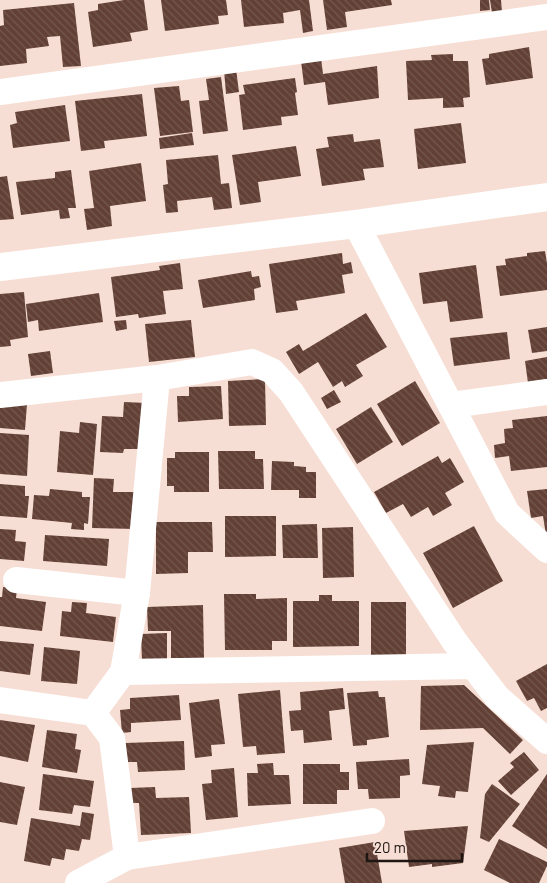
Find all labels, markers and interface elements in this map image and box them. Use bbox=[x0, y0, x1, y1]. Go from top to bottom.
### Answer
scale bar bbox=[367, 830, 462, 862]
text: 20 m bbox=[374, 838, 406, 856]

